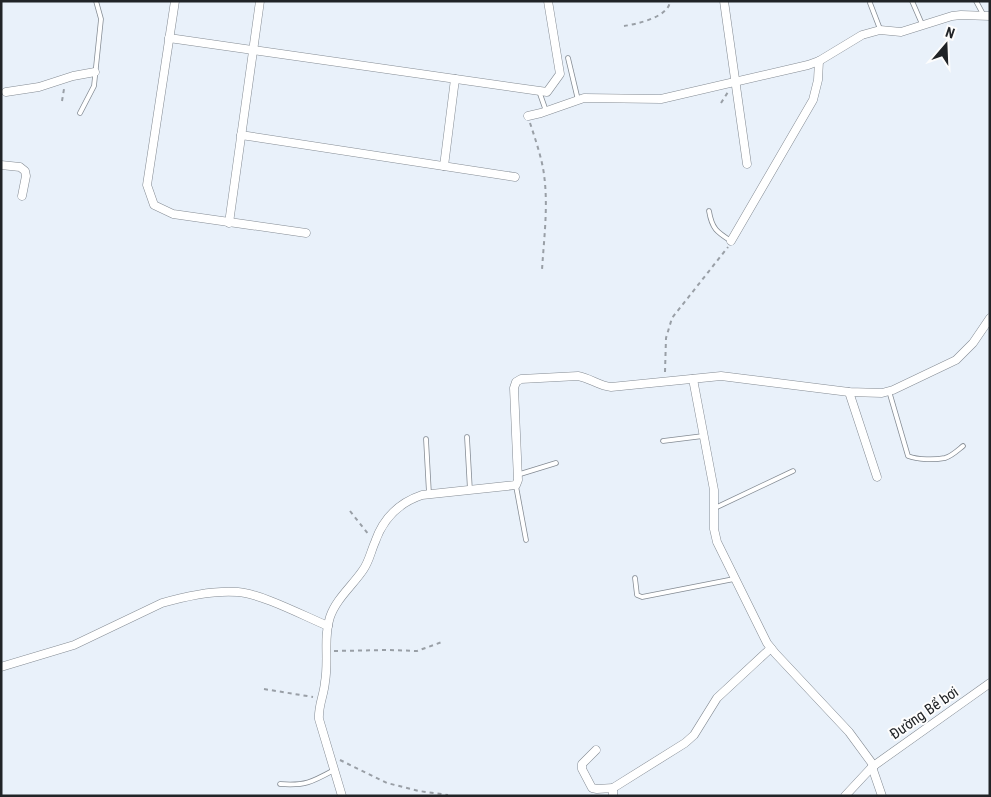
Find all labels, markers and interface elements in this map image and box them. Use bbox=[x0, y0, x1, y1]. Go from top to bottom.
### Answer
north arrow bbox=[921, 20, 971, 70]
text: N bbox=[944, 24, 957, 42]
street label: Đường Bể bơi bbox=[886, 683, 962, 743]

